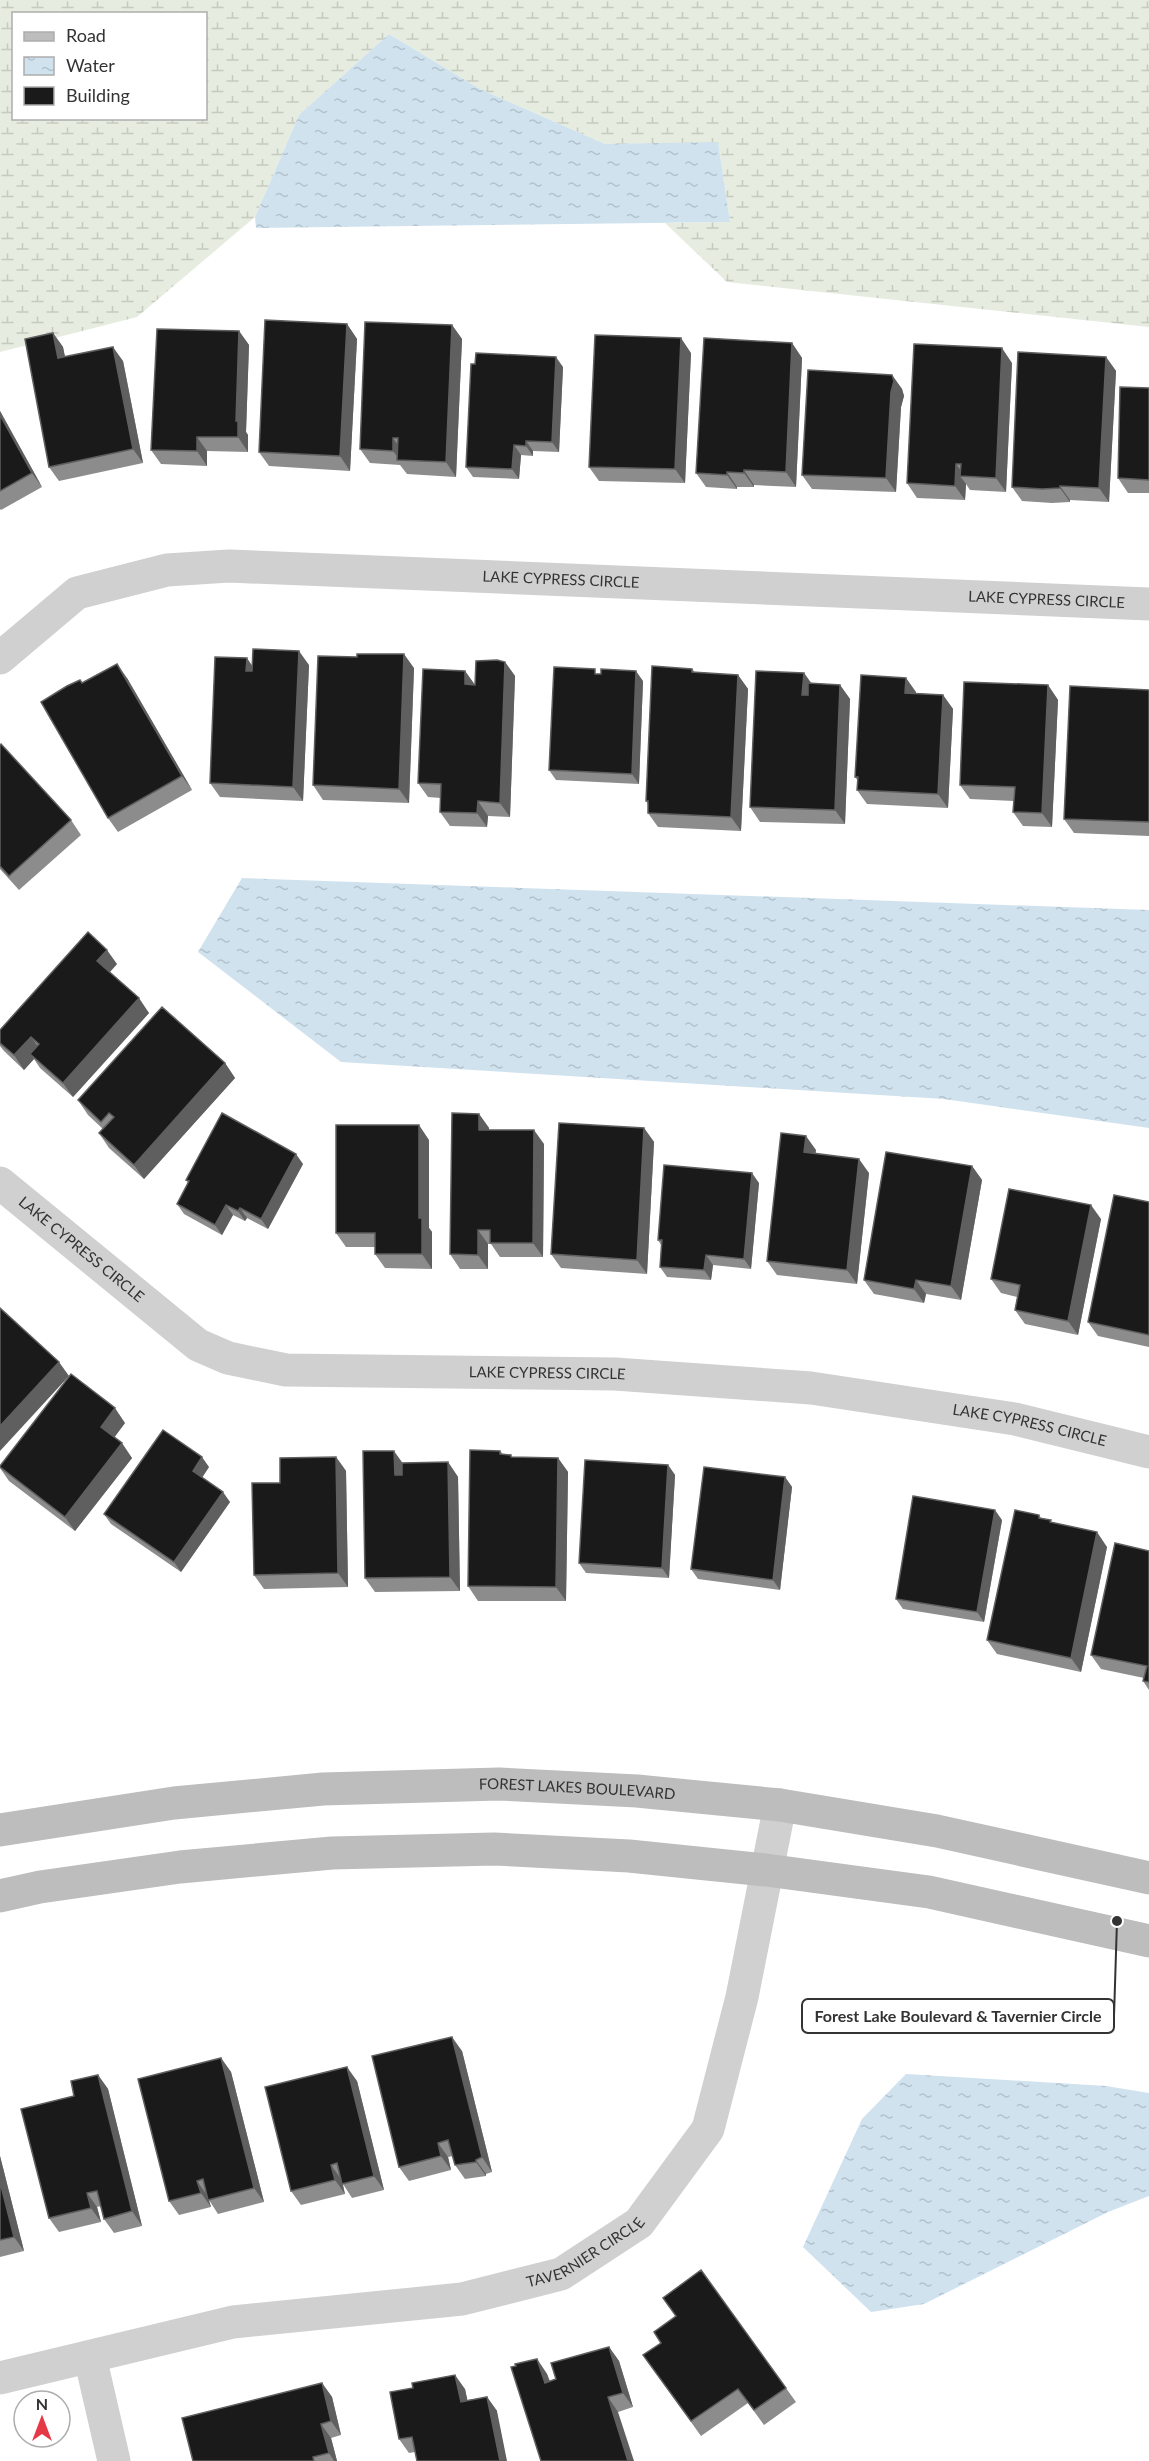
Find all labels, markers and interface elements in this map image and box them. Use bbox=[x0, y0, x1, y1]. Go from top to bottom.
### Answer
legend bbox=[12, 12, 207, 120]
text: Road bbox=[66, 24, 106, 46]
text: Water bbox=[66, 54, 115, 76]
text: Building bbox=[66, 84, 130, 106]
street label: LAKE CYPRESS CIRCLE bbox=[482, 566, 640, 591]
street label: LAKE CYPRESS CIRCLE bbox=[968, 587, 1125, 611]
street label: LAKE CYPRESS CIRCLE bbox=[15, 1192, 148, 1305]
street label: LAKE CYPRESS CIRCLE bbox=[469, 1362, 626, 1383]
street label: LAKE CYPRESS CIRCLE bbox=[951, 1400, 1108, 1449]
street label: FOREST LAKES BOULEVARD bbox=[479, 1774, 676, 1803]
callout: Forest Lake Boulevard & Tavernier Circle bbox=[802, 1999, 1114, 2033]
text: Forest Lake Boulevard & Tavernier Circle bbox=[815, 2006, 1102, 2025]
street label: TAVERNIER CIRCLE bbox=[524, 2214, 648, 2290]
north arrow bbox=[12, 2389, 72, 2449]
text: N bbox=[36, 2394, 48, 2413]

